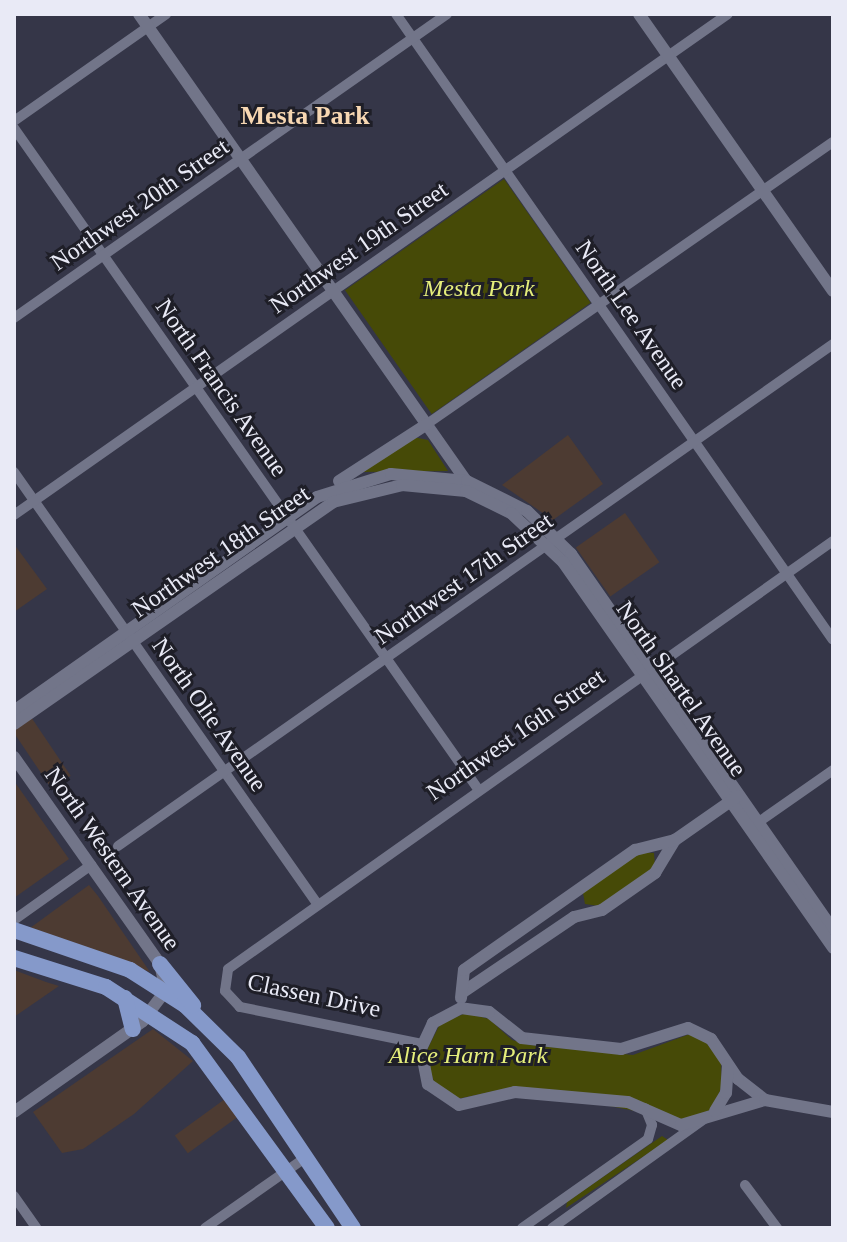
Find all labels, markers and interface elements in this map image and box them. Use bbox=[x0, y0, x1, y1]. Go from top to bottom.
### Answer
district label: Mesta Park bbox=[240, 100, 370, 132]
street label: Northwest 20th Street bbox=[45, 133, 235, 277]
street label: Northwest 19th Street bbox=[264, 176, 454, 320]
street label: North Lee Avenue bbox=[568, 234, 694, 396]
park label: Mesta Park bbox=[423, 275, 535, 303]
street label: North Francis Avenue bbox=[149, 293, 293, 483]
street label: Northwest 18th Street bbox=[126, 480, 316, 624]
street label: Northwest 17th Street bbox=[369, 507, 559, 651]
street label: North Shartel Avenue bbox=[609, 595, 753, 783]
street label: North Olie Avenue bbox=[145, 632, 273, 798]
street label: Northwest 16th Street bbox=[421, 663, 611, 807]
street label: North Western Avenue bbox=[37, 761, 187, 957]
street label: Classen Drive bbox=[245, 968, 383, 1024]
park label: Alice Harn Park bbox=[389, 1042, 547, 1070]

